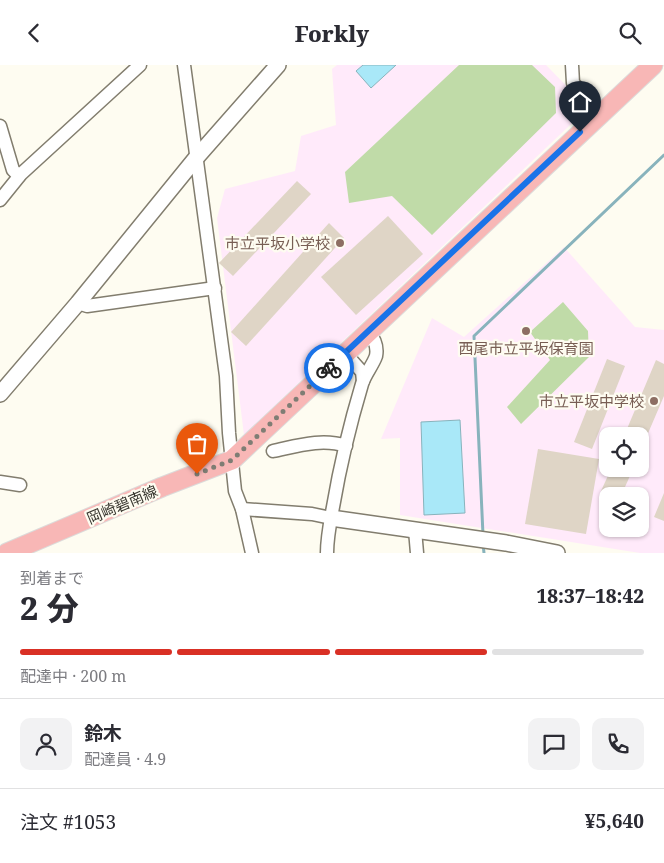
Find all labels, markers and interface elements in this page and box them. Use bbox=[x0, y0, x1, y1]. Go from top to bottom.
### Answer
text: Forkly bbox=[295, 18, 369, 48]
icon: back bbox=[20, 19, 48, 47]
icon: search bbox=[616, 19, 644, 47]
pin bbox=[559, 81, 601, 132]
icon: home bbox=[566, 88, 594, 116]
place label: 市立平坂小学校 bbox=[225, 233, 330, 253]
marker: 市立平坂小学校 bbox=[334, 237, 346, 249]
marker: 西尾市立平坂保育園 bbox=[520, 325, 532, 337]
place label: 西尾市立平坂保育園 bbox=[458, 338, 594, 358]
courier bbox=[304, 343, 354, 393]
icon: bike bbox=[315, 354, 343, 382]
place label: 市立平坂中学校 bbox=[539, 391, 644, 411]
marker: 市立平坂中学校 bbox=[648, 395, 660, 407]
pin bbox=[176, 423, 218, 474]
map controls bbox=[599, 427, 649, 537]
button: locate bbox=[599, 427, 649, 477]
icon: bag bbox=[183, 430, 211, 458]
street label: 岡崎碧南線 bbox=[84, 480, 160, 528]
button: layers bbox=[599, 487, 649, 537]
text: 到着まで bbox=[20, 567, 84, 589]
text: 18:37–18:42 bbox=[536, 583, 644, 609]
text: 2 分 bbox=[20, 586, 78, 629]
text: 配達中 · 200 m bbox=[20, 665, 126, 687]
button: person bbox=[20, 718, 72, 770]
button: chat bbox=[528, 718, 580, 770]
button: phone bbox=[592, 718, 644, 770]
text: 鈴木 bbox=[84, 720, 122, 746]
text: 配達員 · 4.9 bbox=[84, 748, 166, 770]
text: ¥5,640 bbox=[585, 808, 644, 834]
text: 注文 #1053 bbox=[20, 809, 116, 835]

